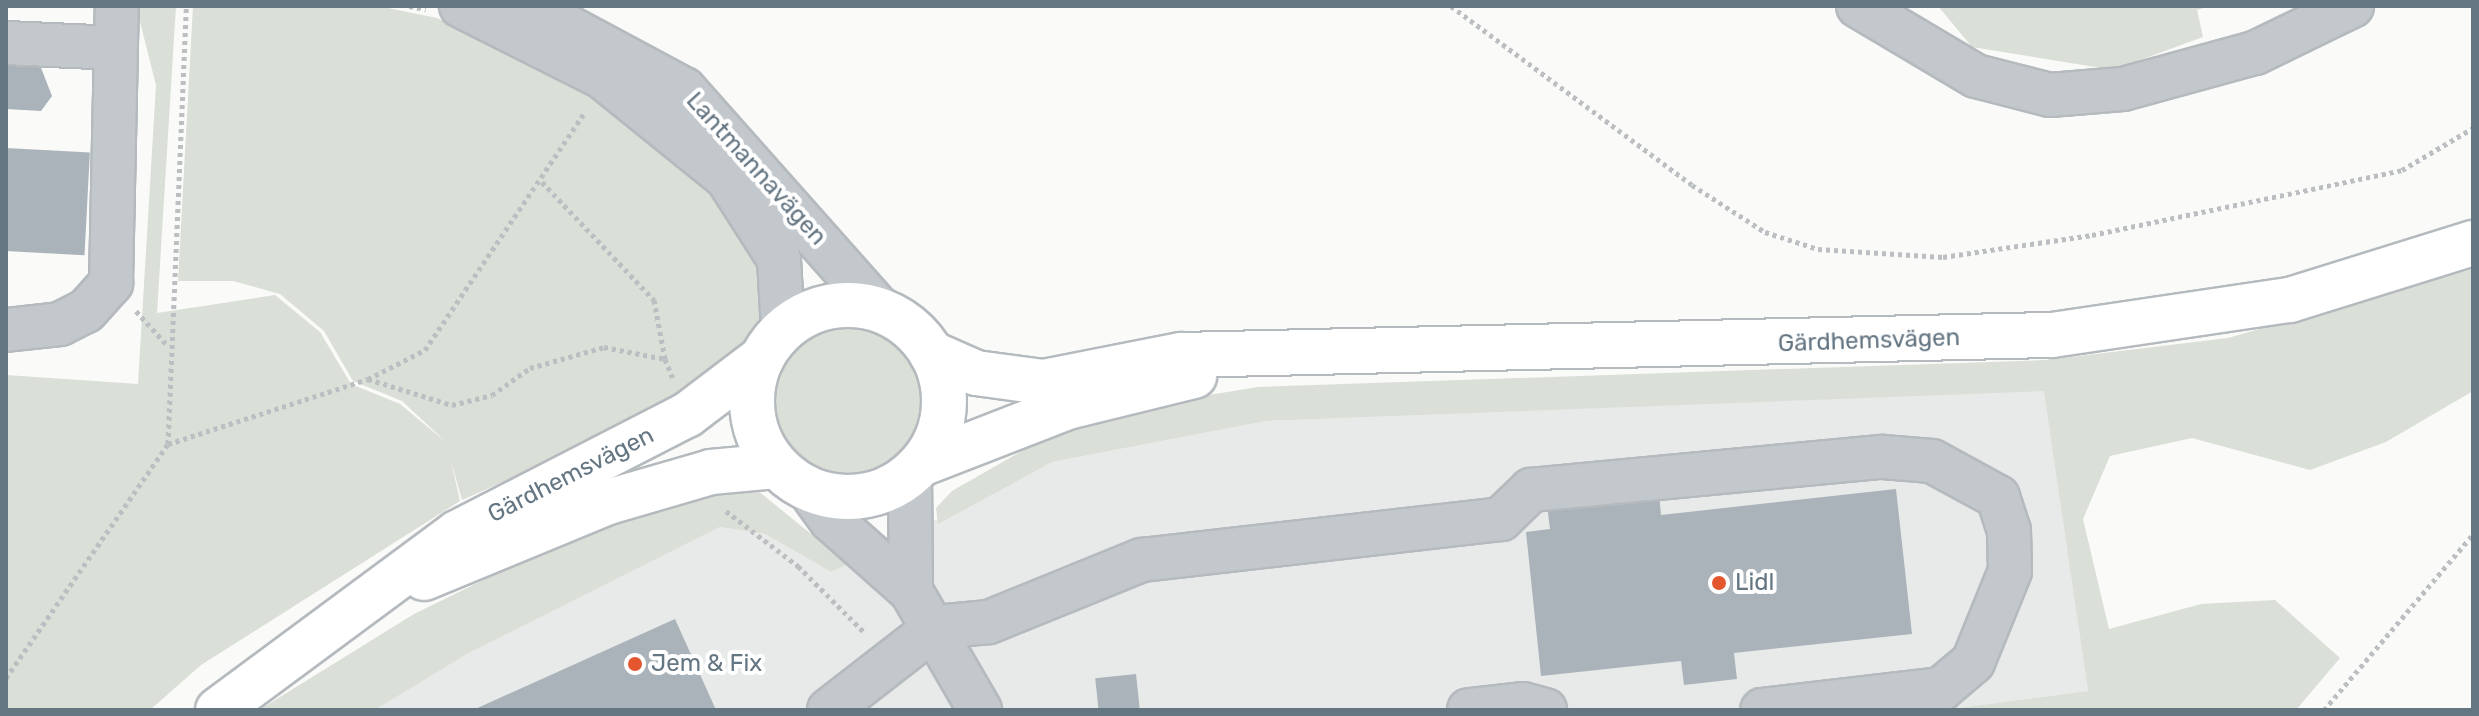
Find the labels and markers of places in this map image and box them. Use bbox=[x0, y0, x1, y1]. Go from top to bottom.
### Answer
place label: Lidl bbox=[1735, 569, 1774, 597]
marker: Lidl bbox=[1710, 574, 1728, 592]
place label: Jem & Fix bbox=[651, 650, 762, 678]
marker: Jem & Fix bbox=[626, 655, 644, 673]

